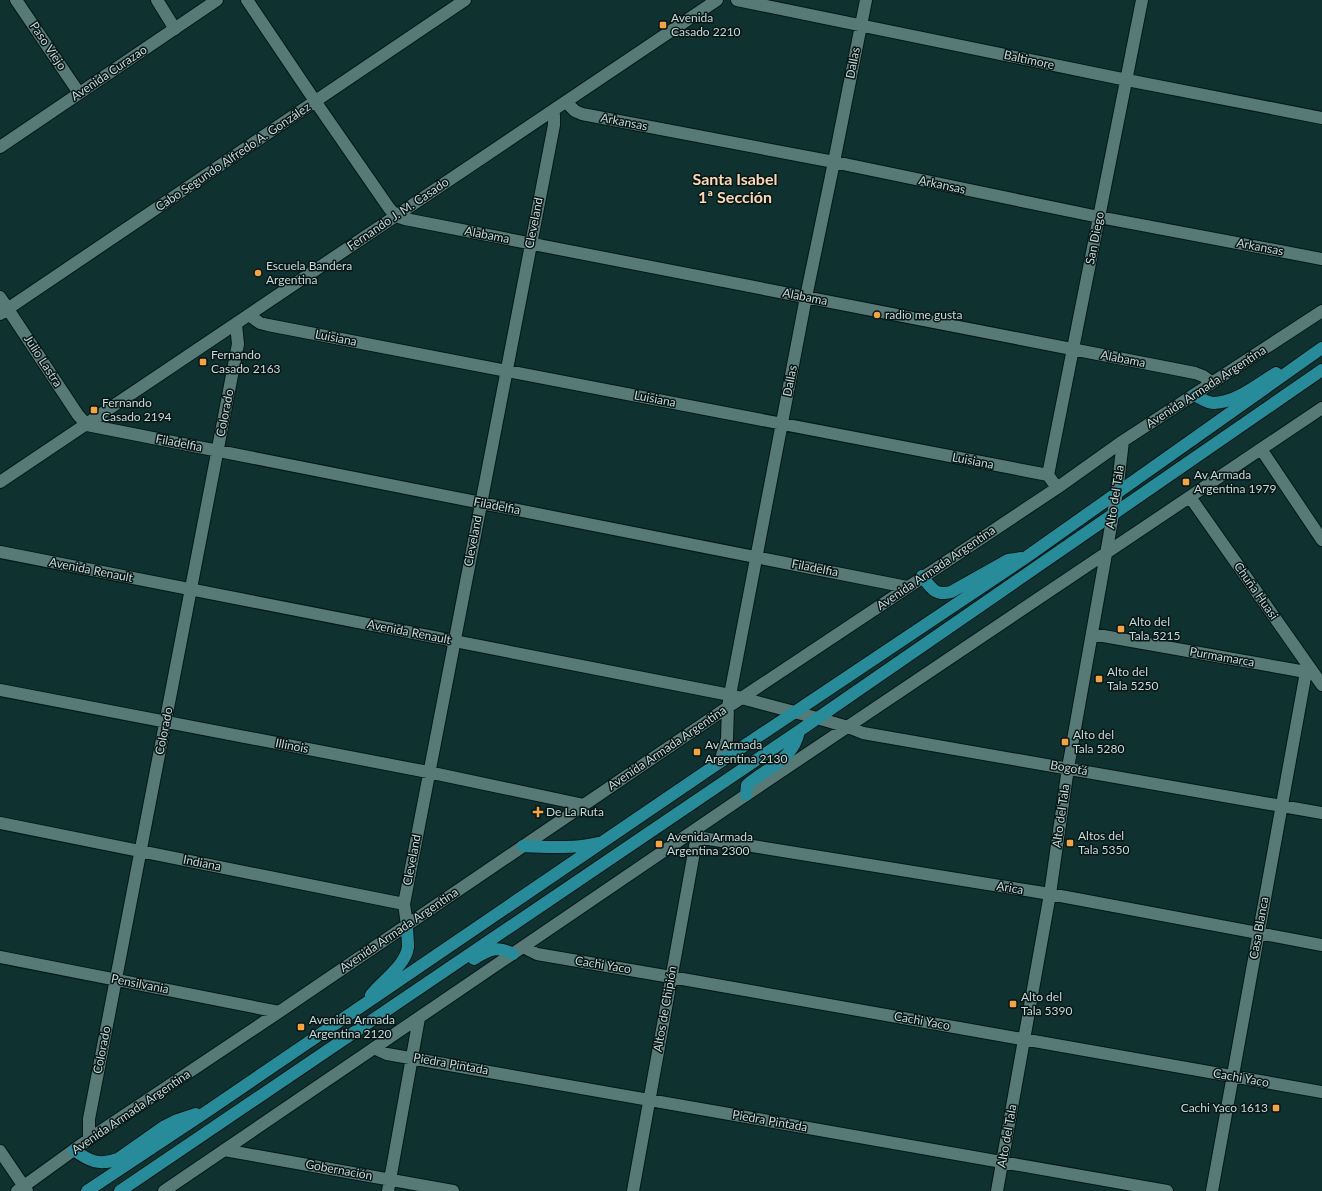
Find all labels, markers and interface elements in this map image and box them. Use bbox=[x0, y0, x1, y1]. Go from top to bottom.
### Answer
place label: Avenida Casado 2210 bbox=[671, 10, 741, 39]
street label: Paso Viejo bbox=[27, 19, 70, 73]
marker: Avenida Casado 2210 bbox=[658, 20, 668, 30]
street label: Avenida Curazao bbox=[68, 42, 150, 104]
street label: Dallas bbox=[842, 46, 863, 80]
street label: Baltimore bbox=[1003, 47, 1056, 72]
street label: Cabo Segundo Alfredo A. González bbox=[153, 99, 313, 214]
street label: Arkansas bbox=[599, 110, 649, 133]
district label: Santa Isabel 1ª Sección bbox=[693, 169, 777, 206]
street label: Arkansas bbox=[917, 172, 967, 197]
street label: Fernando J. M. Casado bbox=[344, 174, 451, 253]
street label: Cleveland bbox=[521, 196, 546, 250]
street label: San Diego bbox=[1082, 210, 1107, 266]
street label: Alabama bbox=[463, 223, 511, 246]
street label: Arkansas bbox=[1235, 235, 1285, 258]
place label: Escuela Bandera Argentina bbox=[266, 258, 352, 287]
marker: Escuela Bandera Argentina bbox=[253, 268, 263, 278]
street label: Alabama bbox=[781, 285, 829, 308]
place label: radio me gusta bbox=[885, 307, 962, 322]
marker: radio me gusta bbox=[872, 310, 882, 320]
street label: Luisiana bbox=[314, 326, 358, 349]
street label: Julio Lastra bbox=[21, 332, 66, 390]
street label: Avenida Armada Argentina bbox=[1143, 342, 1269, 431]
place label: Fernando Casado 2163 bbox=[211, 347, 281, 376]
street label: Alabama bbox=[1099, 347, 1147, 370]
marker: Fernando Casado 2163 bbox=[198, 357, 208, 367]
street label: Dallas bbox=[779, 364, 800, 398]
street label: Luisiana bbox=[633, 387, 677, 410]
street label: Colorado bbox=[213, 388, 236, 438]
place label: Fernando Casado 2194 bbox=[102, 395, 172, 424]
marker: Fernando Casado 2194 bbox=[89, 405, 99, 415]
street label: Filadelfia bbox=[155, 431, 204, 454]
street label: Luisiana bbox=[951, 449, 995, 472]
street label: Alto del Tala bbox=[1102, 464, 1127, 530]
place label: Av Armada Argentina 1979 bbox=[1194, 467, 1276, 496]
marker: Av Armada Argentina 1979 bbox=[1181, 477, 1191, 487]
street label: Filadelfia bbox=[473, 494, 522, 517]
street label: Cleveland bbox=[460, 514, 485, 568]
street label: Avenida Armada Argentina bbox=[873, 522, 998, 613]
street label: Avenida Renault bbox=[48, 554, 135, 585]
street label: Filadelfia bbox=[791, 556, 840, 579]
street label: Chuña Huasi bbox=[1231, 559, 1282, 623]
place label: Alto del Tala 5215 bbox=[1129, 614, 1180, 643]
street label: Avenida Renault bbox=[366, 616, 453, 647]
marker: Alto del Tala 5215 bbox=[1116, 624, 1126, 634]
street label: Purmamarca bbox=[1188, 643, 1256, 670]
place label: Alto del Tala 5250 bbox=[1107, 664, 1158, 693]
marker: Alto del Tala 5250 bbox=[1094, 674, 1104, 684]
street label: Avenida Armada Argentina bbox=[604, 702, 729, 793]
street label: Colorado bbox=[152, 706, 175, 756]
place label: Alto del Tala 5280 bbox=[1073, 727, 1124, 756]
street label: Illinois bbox=[274, 735, 310, 756]
place label: Av Armada Argentina 2130 bbox=[705, 737, 787, 766]
marker: Alto del Tala 5280 bbox=[1060, 737, 1070, 747]
marker: Av Armada Argentina 2130 bbox=[692, 747, 702, 757]
street label: Bogotá bbox=[1049, 757, 1089, 778]
street label: Alto del Tala bbox=[1049, 783, 1072, 849]
place label: De La Ruta bbox=[546, 804, 604, 819]
marker: De La Ruta bbox=[533, 807, 543, 817]
place label: Altos del Tala 5350 bbox=[1078, 828, 1129, 857]
place label: Avenida Armada Argentina 2300 bbox=[667, 829, 753, 858]
street label: Cleveland bbox=[399, 833, 424, 887]
marker: Altos del Tala 5350 bbox=[1065, 838, 1075, 848]
marker: Avenida Armada Argentina 2300 bbox=[654, 839, 664, 849]
street label: Indiana bbox=[182, 852, 222, 874]
street label: Arica bbox=[996, 878, 1025, 897]
street label: Avenida Armada Argentina bbox=[336, 884, 461, 975]
street label: Casa Blanca bbox=[1246, 896, 1271, 960]
street label: Cachi Yaco bbox=[574, 953, 632, 976]
street label: Altos de Chipión bbox=[650, 965, 679, 1053]
street label: Pensilvania bbox=[110, 971, 170, 996]
place label: Alto del Tala 5390 bbox=[1021, 989, 1072, 1018]
marker: Alto del Tala 5390 bbox=[1008, 999, 1018, 1009]
street label: Cachi Yaco bbox=[893, 1008, 951, 1033]
place label: Avenida Armada Argentina 2120 bbox=[309, 1012, 395, 1041]
marker: Avenida Armada Argentina 2120 bbox=[296, 1022, 306, 1032]
street label: Colorado bbox=[90, 1025, 113, 1075]
street label: Piedra Pintada bbox=[412, 1050, 490, 1078]
street label: Cachi Yaco bbox=[1212, 1065, 1270, 1090]
street label: Avenida Armada Argentina bbox=[68, 1066, 193, 1157]
place label: Cachi Yaco 1613 bbox=[1181, 1100, 1268, 1115]
street label: Alto del Tala bbox=[994, 1103, 1019, 1169]
marker: Cachi Yaco 1613 bbox=[1271, 1103, 1281, 1113]
street label: Piedra Pintada bbox=[731, 1107, 809, 1135]
street label: Gobernación bbox=[304, 1156, 374, 1183]

